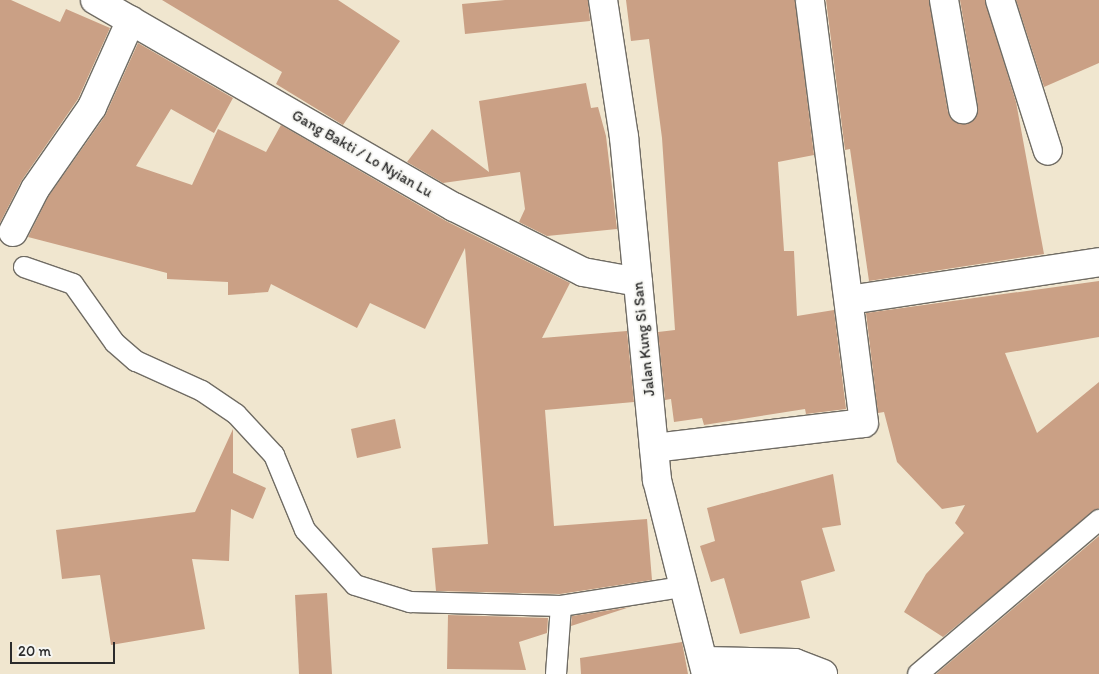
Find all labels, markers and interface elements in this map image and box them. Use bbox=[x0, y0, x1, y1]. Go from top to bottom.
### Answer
street label: Gang Bakti / Lo Nyian Lu bbox=[288, 106, 436, 202]
street label: Jalan Kung Si San bbox=[629, 281, 659, 397]
scale bar bbox=[12, 632, 118, 664]
text: 20 m bbox=[18, 642, 51, 660]

